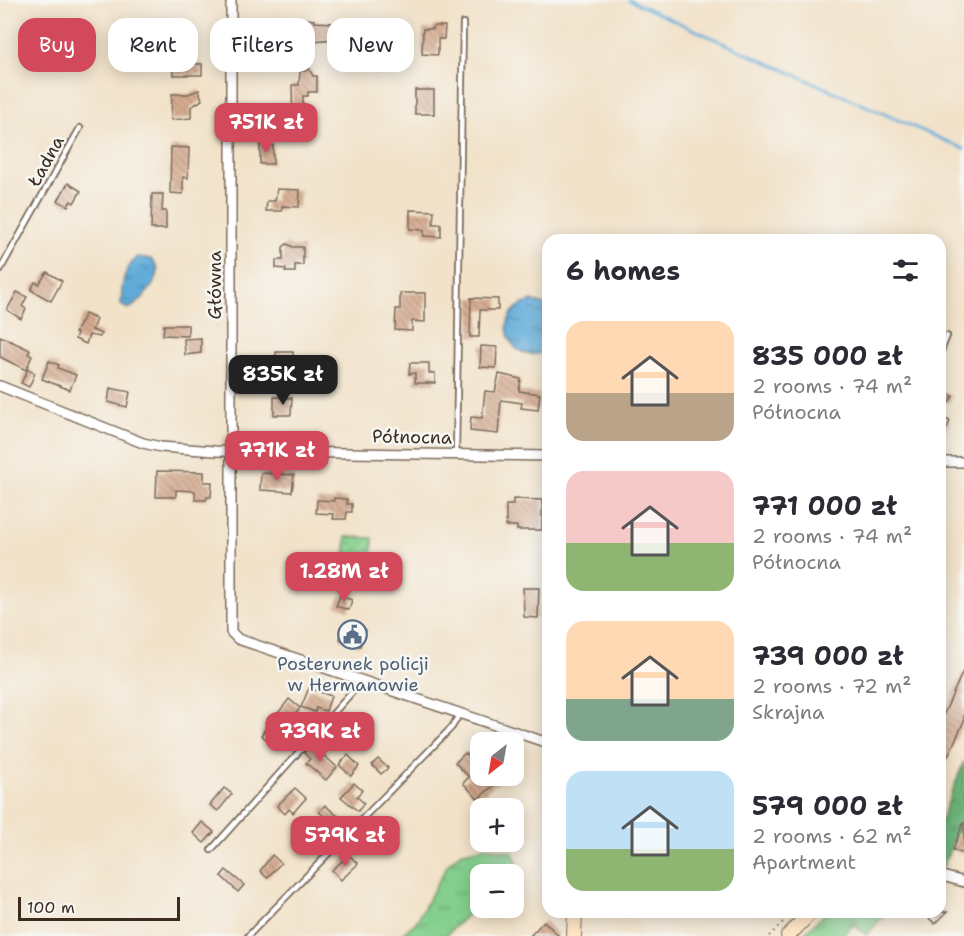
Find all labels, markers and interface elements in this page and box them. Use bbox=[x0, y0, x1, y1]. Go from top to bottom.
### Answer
chip: Buy bbox=[18, 18, 96, 72]
chip: Rent bbox=[108, 18, 198, 72]
chip: Filters bbox=[210, 18, 315, 72]
chip: New bbox=[327, 18, 414, 72]
pin: 751K zł bbox=[211, 103, 321, 154]
text: 751K zł bbox=[229, 109, 304, 135]
street label: Ładna bbox=[22, 131, 70, 191]
street label: Główna bbox=[203, 251, 227, 319]
text: 6 homes bbox=[566, 253, 680, 288]
icon: filters bbox=[889, 254, 922, 287]
text: 835 000 zł bbox=[752, 338, 903, 373]
icon: home bbox=[614, 345, 686, 417]
pin: 835K zł bbox=[228, 355, 338, 406]
text: 835K zł bbox=[243, 361, 323, 387]
text: 2 rooms · 74 m² bbox=[752, 373, 912, 399]
text: Północna bbox=[752, 399, 841, 425]
street label: Północna bbox=[372, 424, 452, 450]
pin: 771K zł bbox=[222, 431, 332, 482]
text: 771K zł bbox=[239, 437, 315, 463]
text: 771 000 zł bbox=[752, 488, 897, 523]
icon: home bbox=[614, 495, 686, 567]
text: 2 rooms · 74 m² bbox=[752, 523, 912, 549]
text: Północna bbox=[752, 549, 841, 575]
pin: 1.28M zł bbox=[282, 552, 406, 603]
text: 1.28M zł bbox=[299, 558, 389, 584]
public building icon: Posterunek policji w Hermanowie bbox=[337, 619, 369, 651]
text: 739 000 zł bbox=[752, 638, 903, 673]
icon: home bbox=[614, 645, 686, 717]
place label: Posterunek policji w Hermanowie bbox=[277, 652, 429, 697]
text: 2 rooms · 72 m² bbox=[752, 673, 911, 699]
text: Skrajna bbox=[752, 699, 824, 725]
pin: 739K zł bbox=[265, 712, 375, 763]
text: 739K zł bbox=[279, 718, 361, 744]
north arrow bbox=[470, 732, 524, 786]
map controls bbox=[470, 732, 524, 918]
text: 579 000 zł bbox=[752, 788, 903, 823]
icon: home bbox=[614, 795, 686, 867]
button: + bbox=[470, 798, 524, 852]
pin: 579K zł bbox=[290, 816, 400, 867]
text: 579K zł bbox=[305, 822, 385, 848]
text: 2 rooms · 62 m² bbox=[752, 823, 912, 849]
text: Apartment bbox=[752, 849, 856, 875]
button: − bbox=[470, 864, 524, 918]
scale bar bbox=[18, 894, 180, 922]
text: 100 m bbox=[27, 897, 75, 918]

